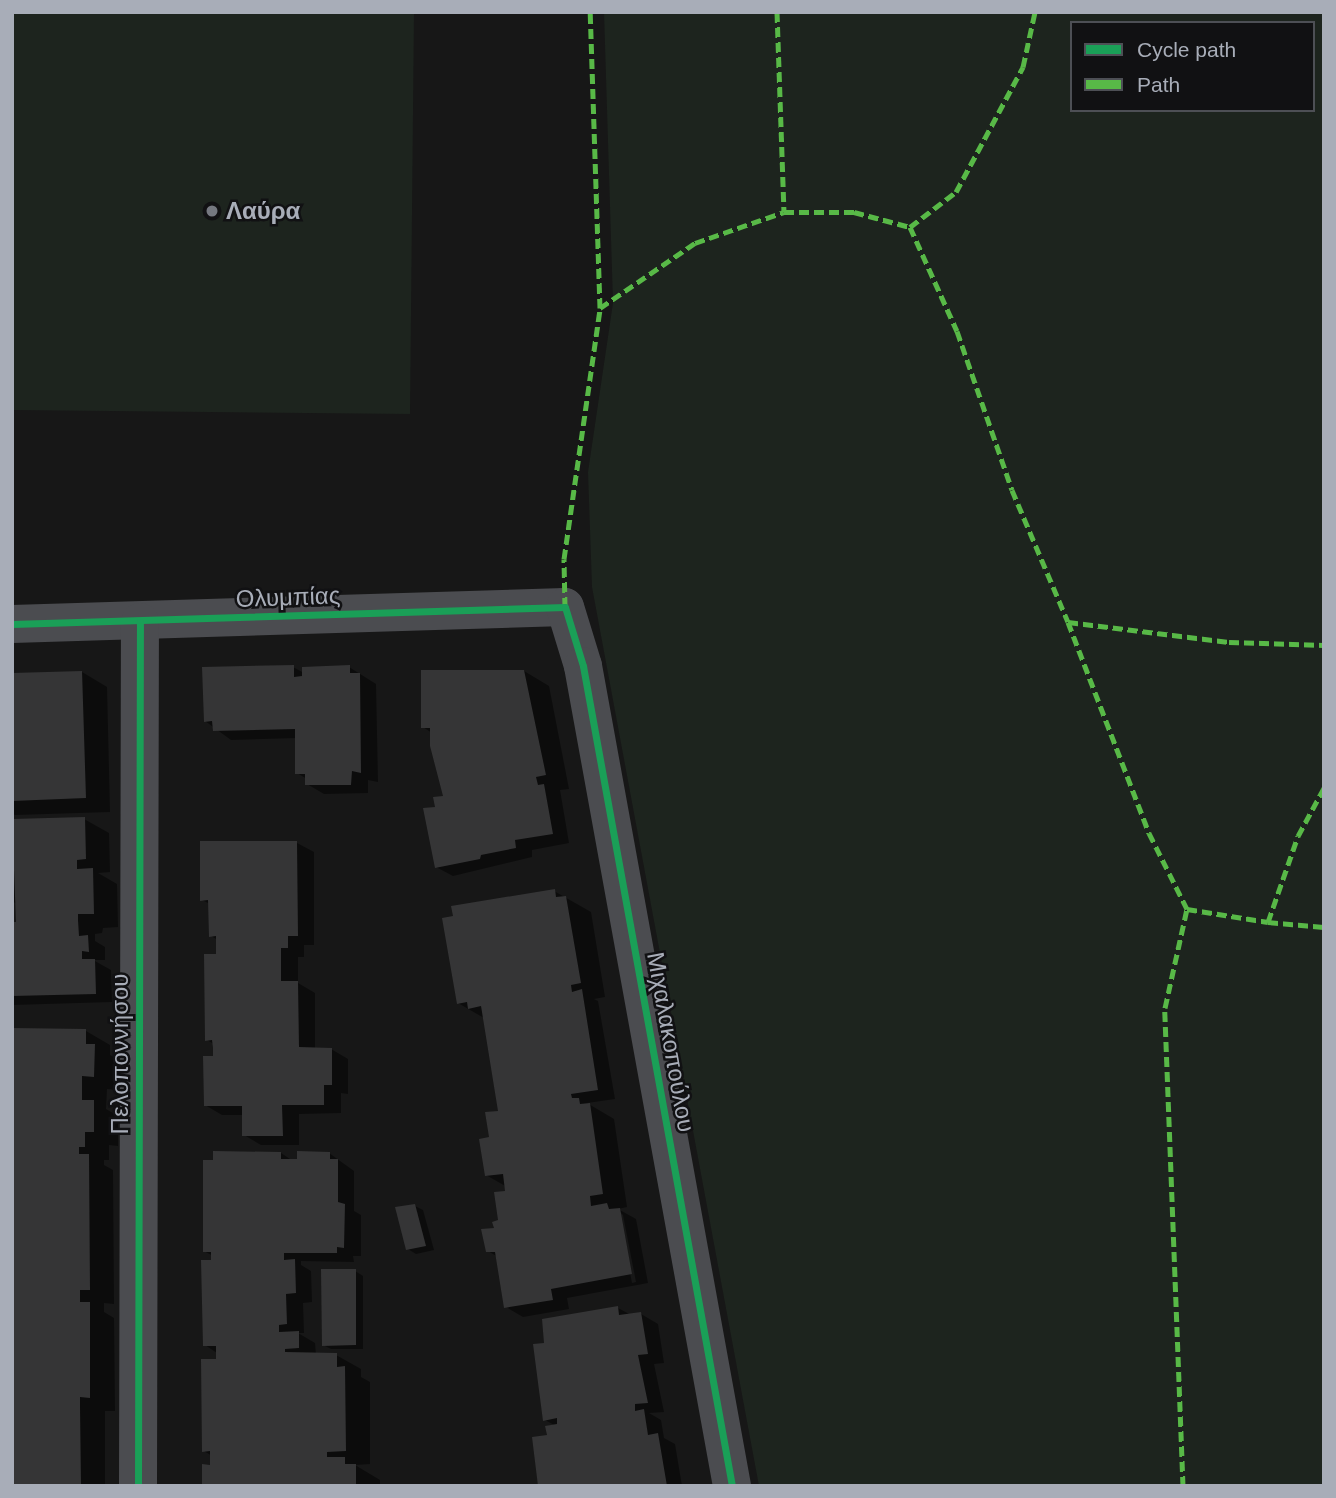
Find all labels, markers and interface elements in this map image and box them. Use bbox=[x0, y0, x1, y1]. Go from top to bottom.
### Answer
legend bbox=[1070, 21, 1315, 112]
text: Cycle path bbox=[1137, 38, 1236, 61]
text: Path bbox=[1137, 73, 1180, 96]
place label: Λαύρα bbox=[226, 197, 300, 225]
marker: Λαύρα bbox=[204, 203, 220, 219]
street label: Ολυμπίας bbox=[235, 581, 341, 613]
street label: Μιχαλακοπούλου bbox=[641, 950, 701, 1134]
street label: Πελοποννήσου bbox=[106, 974, 134, 1134]

